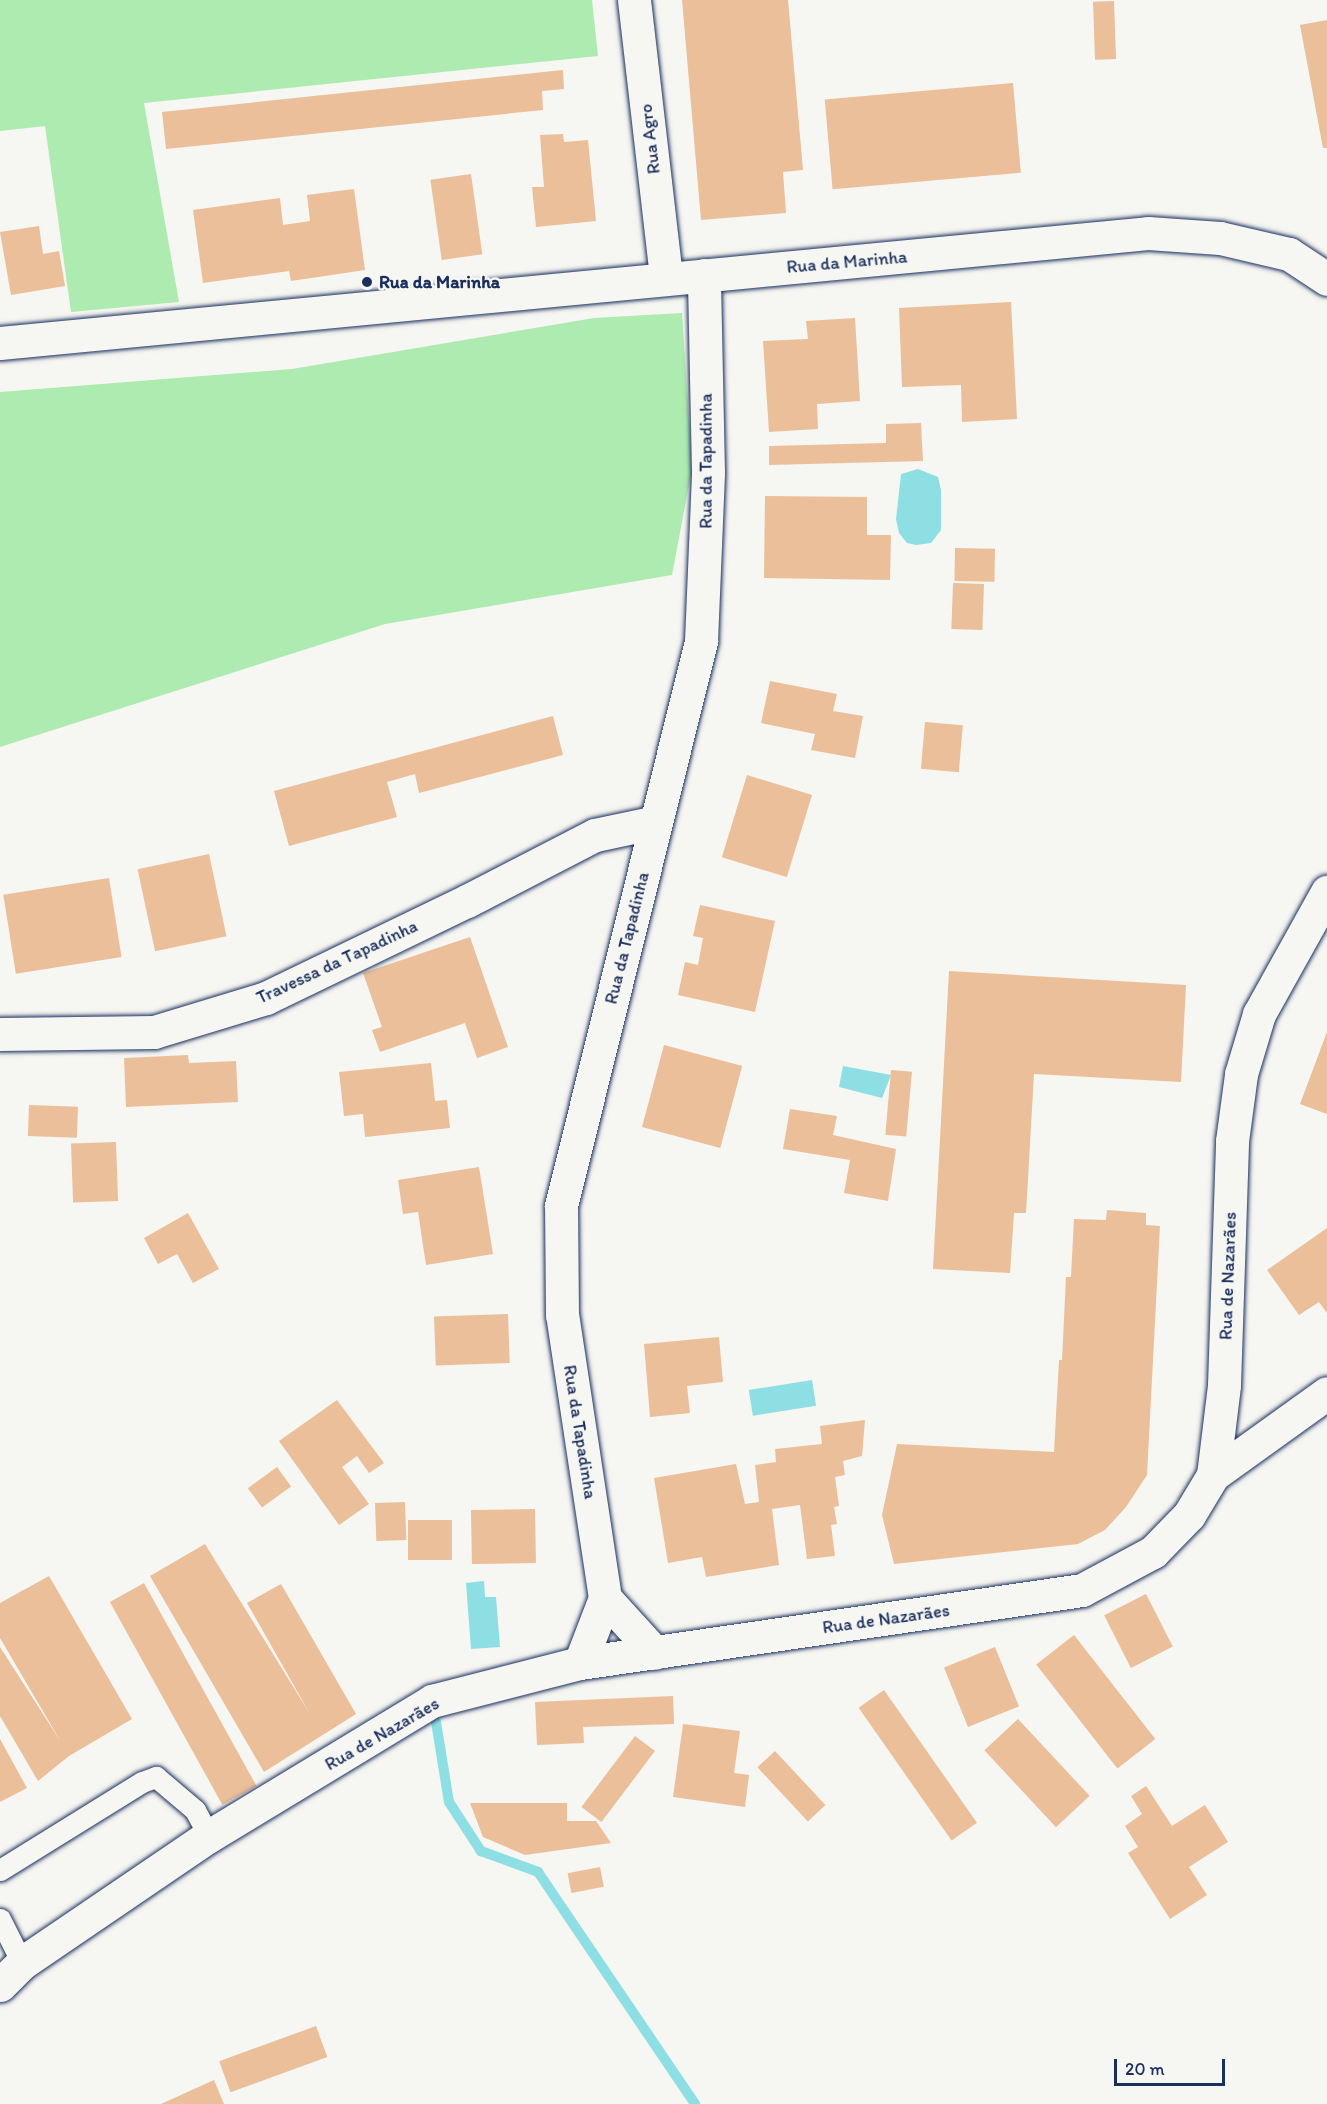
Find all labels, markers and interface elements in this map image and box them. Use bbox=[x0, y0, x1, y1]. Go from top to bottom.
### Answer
street label: Rua Agro bbox=[635, 103, 665, 175]
street label: Rua da Marinha bbox=[786, 246, 908, 278]
place label: Rua da Marinha bbox=[379, 271, 500, 293]
marker: Rua da Marinha bbox=[360, 275, 374, 289]
street label: Rua da Tapadinha bbox=[695, 393, 717, 529]
street label: Rua da Tapadinha bbox=[600, 869, 654, 1007]
street label: Travessa da Tapadinha bbox=[253, 915, 421, 1009]
street label: Rua de Nazarães bbox=[1215, 1212, 1241, 1340]
street label: Rua da Tapadinha bbox=[559, 1363, 601, 1501]
street label: Rua de Nazarães bbox=[821, 1599, 951, 1639]
street label: Rua de Nazarães bbox=[321, 1693, 443, 1775]
scale bar bbox=[1117, 2047, 1228, 2085]
text: 20 m bbox=[1125, 2058, 1165, 2080]

